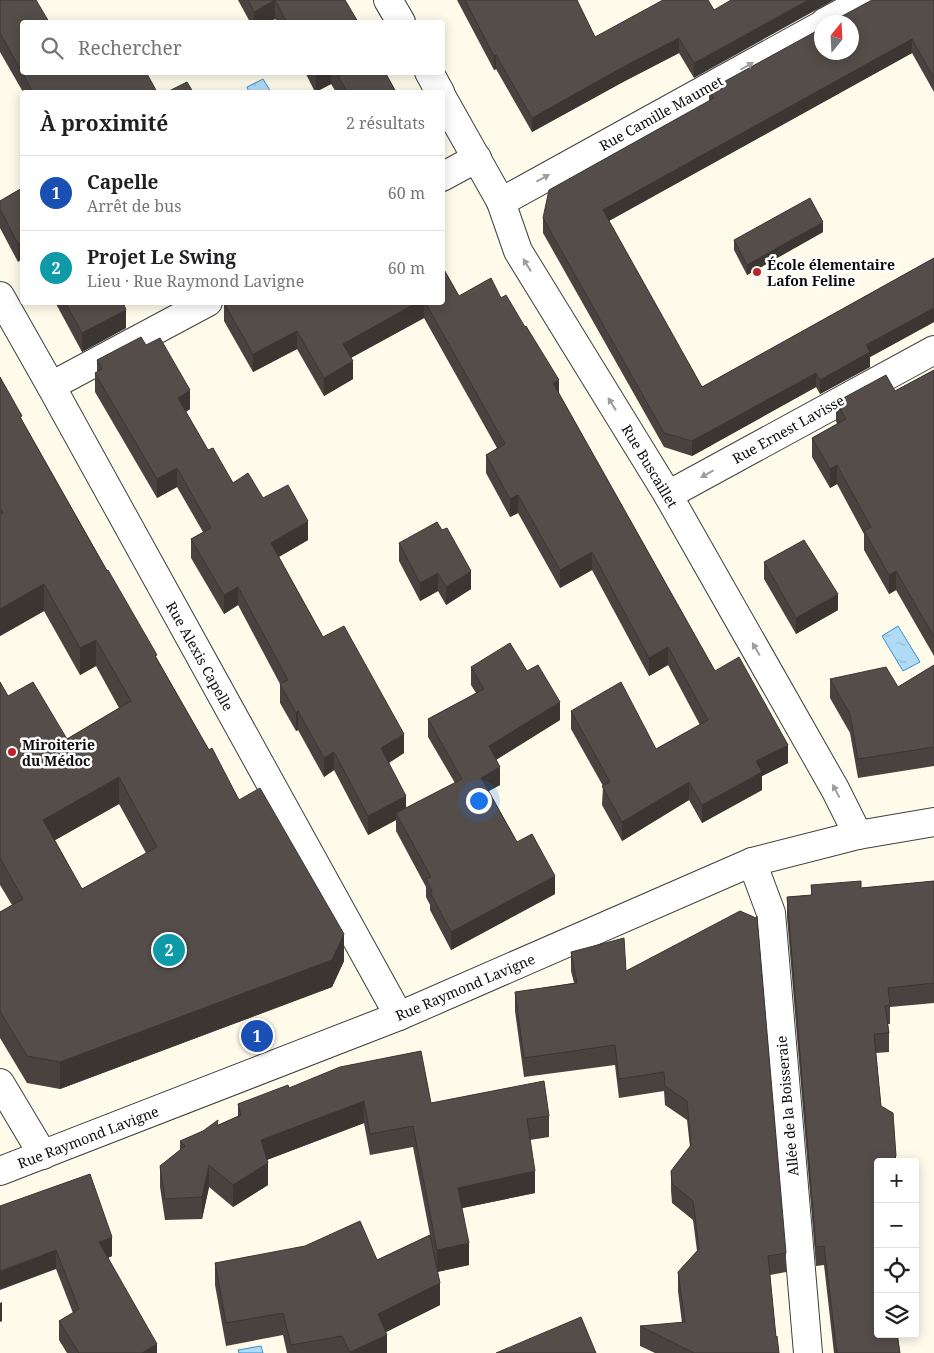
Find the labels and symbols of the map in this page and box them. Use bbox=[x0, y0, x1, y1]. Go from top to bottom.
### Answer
north arrow bbox=[814, 15, 859, 60]
one-way arrow bbox=[740, 62, 754, 70]
street label: Rue Camille Maumet bbox=[596, 71, 726, 155]
one-way arrow bbox=[537, 174, 550, 183]
place label: École élementaire Lafon Feline bbox=[767, 255, 895, 290]
one-way arrow bbox=[523, 258, 532, 272]
marker: École élementaire Lafon Feline bbox=[751, 266, 763, 278]
street label: Rue Ernest Lavisse bbox=[729, 390, 847, 468]
one-way arrow bbox=[608, 397, 617, 410]
street label: Rue Buscaillet bbox=[618, 421, 682, 511]
one-way arrow bbox=[700, 470, 714, 478]
street label: Rue Alexis Capelle bbox=[162, 598, 238, 714]
one-way arrow bbox=[752, 642, 760, 657]
place label: Miroiterie du Médoc bbox=[22, 735, 95, 770]
marker: Miroiterie du Médoc bbox=[6, 746, 18, 758]
one-way arrow bbox=[832, 784, 840, 798]
your location bbox=[466, 788, 492, 814]
pin: 2 bbox=[153, 931, 185, 969]
street label: Rue Raymond Lavigne bbox=[392, 949, 538, 1025]
pin: 1 bbox=[241, 1017, 273, 1055]
street label: Allée de la Boisseraie bbox=[771, 1035, 803, 1177]
street label: Rue Raymond Lavigne bbox=[15, 1101, 161, 1173]

